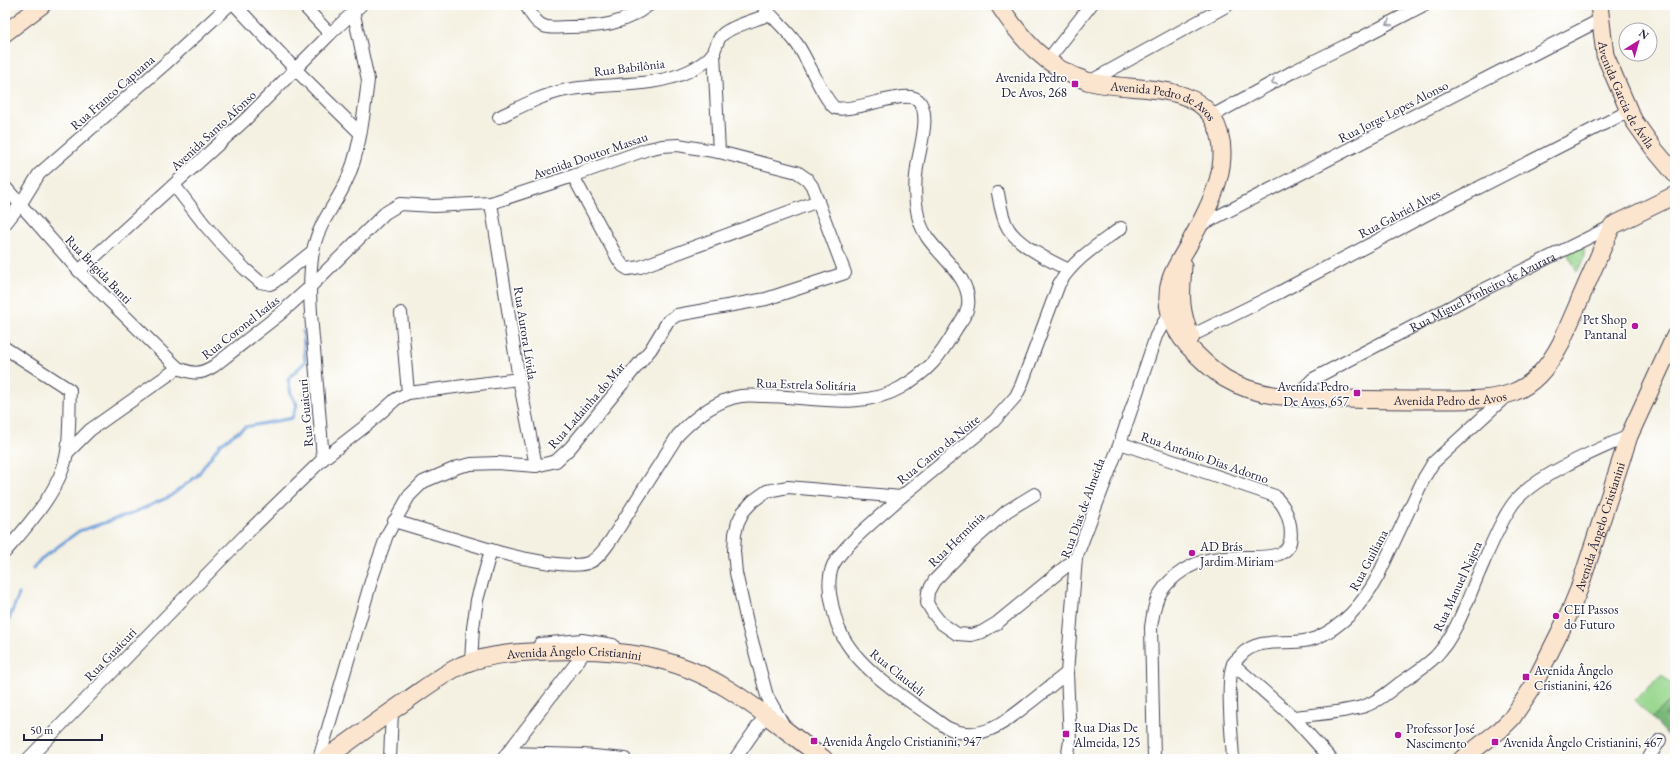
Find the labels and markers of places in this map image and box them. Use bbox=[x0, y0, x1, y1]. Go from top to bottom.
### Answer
place label: Avenida Pedro De Avos, 268 bbox=[994, 69, 1067, 101]
marker: Avenida Pedro De Avos, 268 bbox=[1070, 79, 1080, 89]
place label: Pet Shop Pantanal bbox=[1583, 311, 1627, 343]
marker: Pet Shop Pantanal bbox=[1630, 321, 1640, 331]
place label: Avenida Pedro De Avos, 657 bbox=[1276, 378, 1350, 410]
marker: Avenida Pedro De Avos, 657 bbox=[1352, 388, 1362, 398]
place label: AD Brás Jardim Miriam bbox=[1199, 538, 1274, 570]
marker: AD Brás Jardim Miriam bbox=[1187, 548, 1197, 558]
place label: CEI Passos do Futuro bbox=[1564, 601, 1618, 633]
marker: CEI Passos do Futuro bbox=[1551, 611, 1561, 621]
place label: Avenida Ângelo Cristianini, 426 bbox=[1533, 662, 1613, 694]
marker: Avenida Ângelo Cristianini, 426 bbox=[1521, 672, 1531, 682]
place label: Rua Dias De Almeida, 125 bbox=[1073, 719, 1141, 751]
place label: Professor José Nascimento bbox=[1406, 720, 1475, 752]
marker: Rua Dias De Almeida, 125 bbox=[1061, 729, 1071, 739]
marker: Professor José Nascimento bbox=[1393, 730, 1403, 740]
place label: Avenida Ângelo Cristianini, 947 bbox=[821, 733, 982, 750]
place label: Avenida Ângelo Cristianini, 467 bbox=[1502, 734, 1663, 751]
marker: Avenida Ângelo Cristianini, 947 bbox=[809, 736, 819, 746]
marker: Avenida Ângelo Cristianini, 467 bbox=[1490, 737, 1500, 747]

